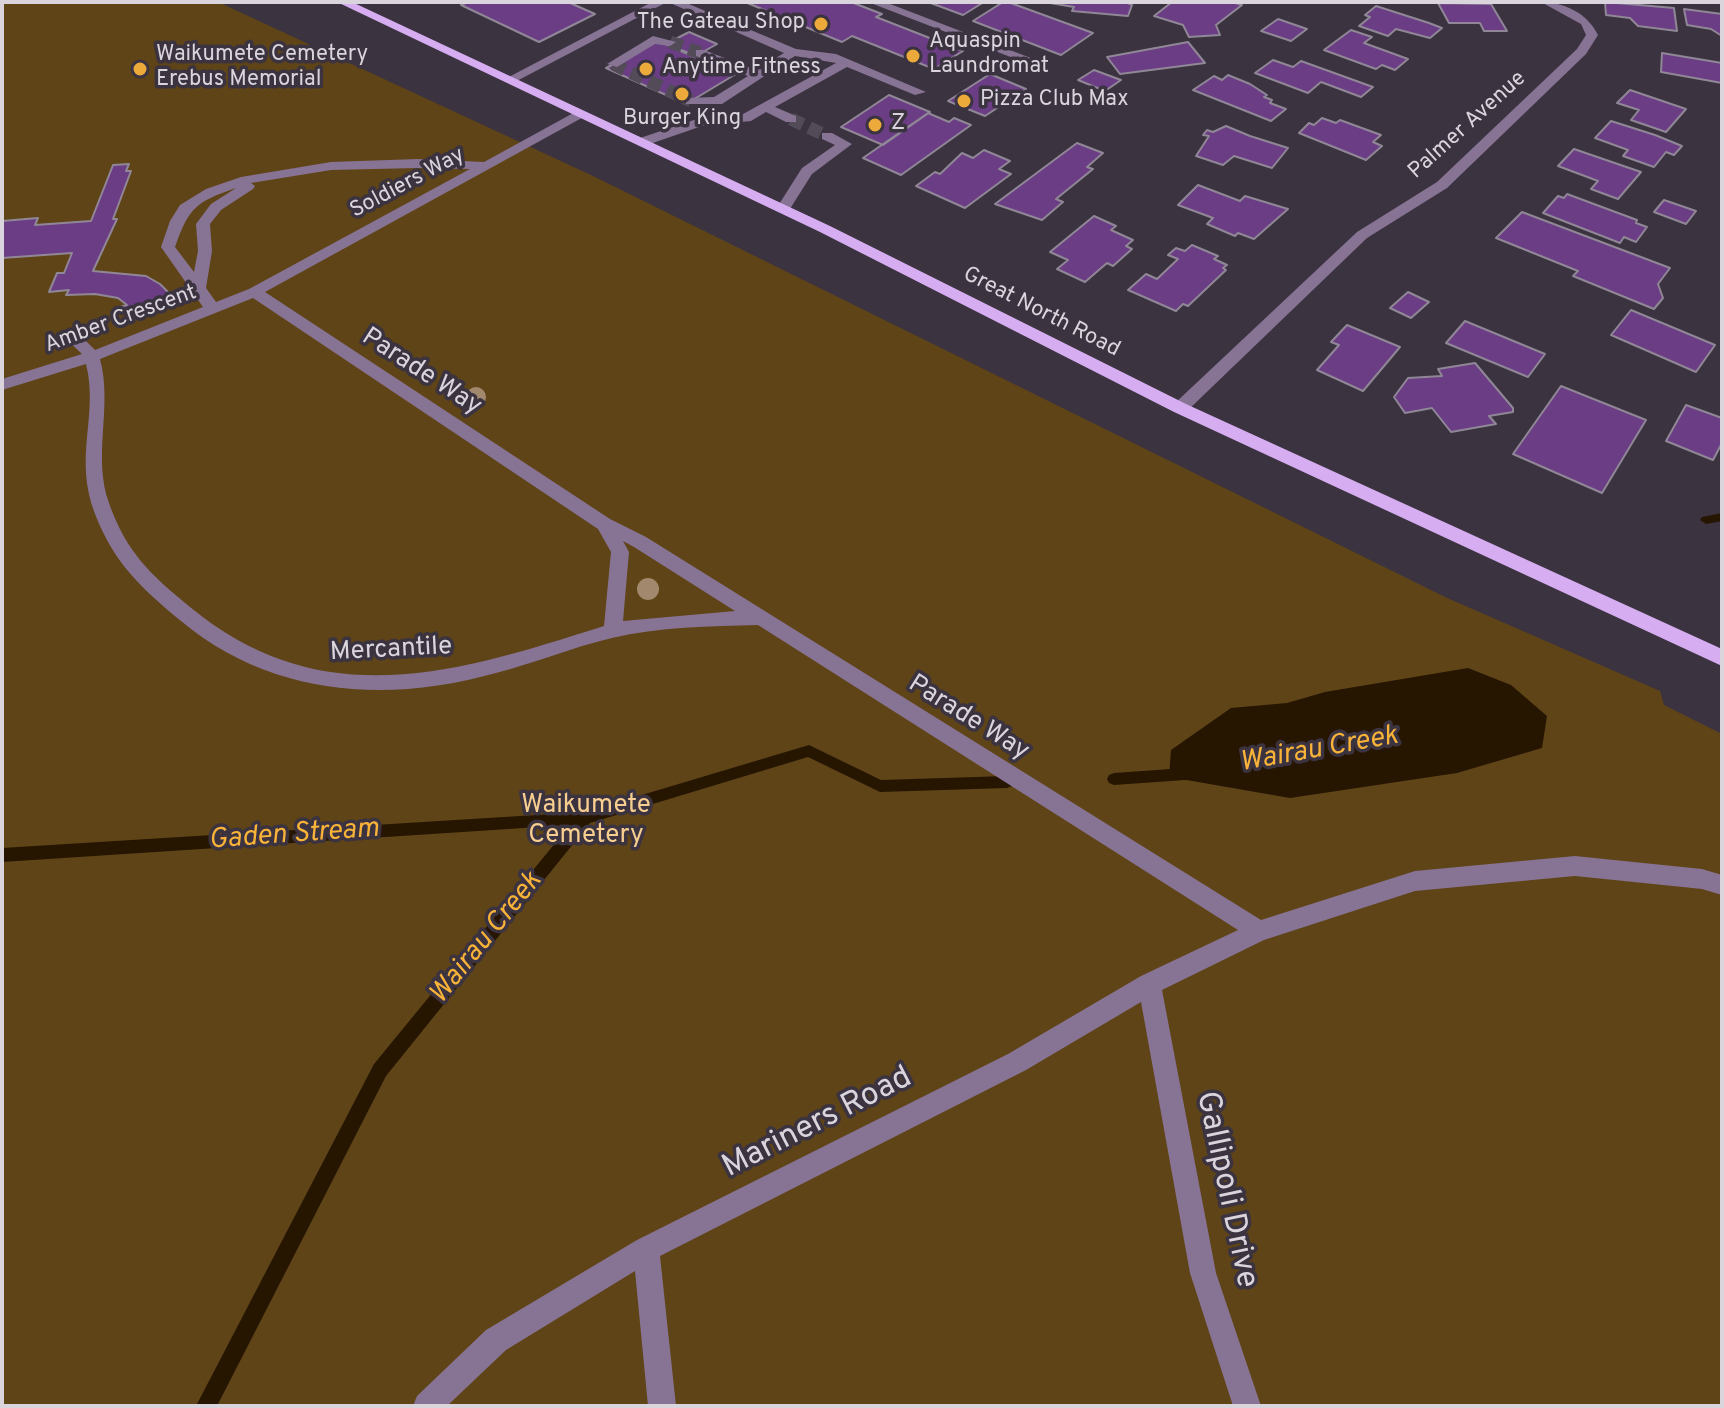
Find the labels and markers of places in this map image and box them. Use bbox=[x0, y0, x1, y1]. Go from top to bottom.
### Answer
place label: The Gateau Shop bbox=[637, 11, 805, 37]
marker: The Gateau Shop bbox=[812, 15, 830, 33]
place label: Aquaspin Laundromat bbox=[929, 30, 1049, 82]
place label: Waikumete Cemetery Erebus Memorial bbox=[156, 43, 368, 94]
marker: Aquaspin Laundromat bbox=[904, 47, 922, 65]
place label: Anytime Fitness bbox=[662, 56, 821, 82]
marker: Waikumete Cemetery Erebus Memorial bbox=[131, 60, 149, 78]
marker: Anytime Fitness bbox=[637, 60, 655, 78]
marker: Burger King bbox=[673, 85, 691, 103]
place label: Pizza Club Max bbox=[980, 88, 1129, 114]
marker: Pizza Club Max bbox=[955, 92, 973, 110]
place label: Burger King bbox=[623, 107, 741, 133]
place label: Z bbox=[891, 112, 905, 138]
marker: Z bbox=[866, 116, 884, 134]

